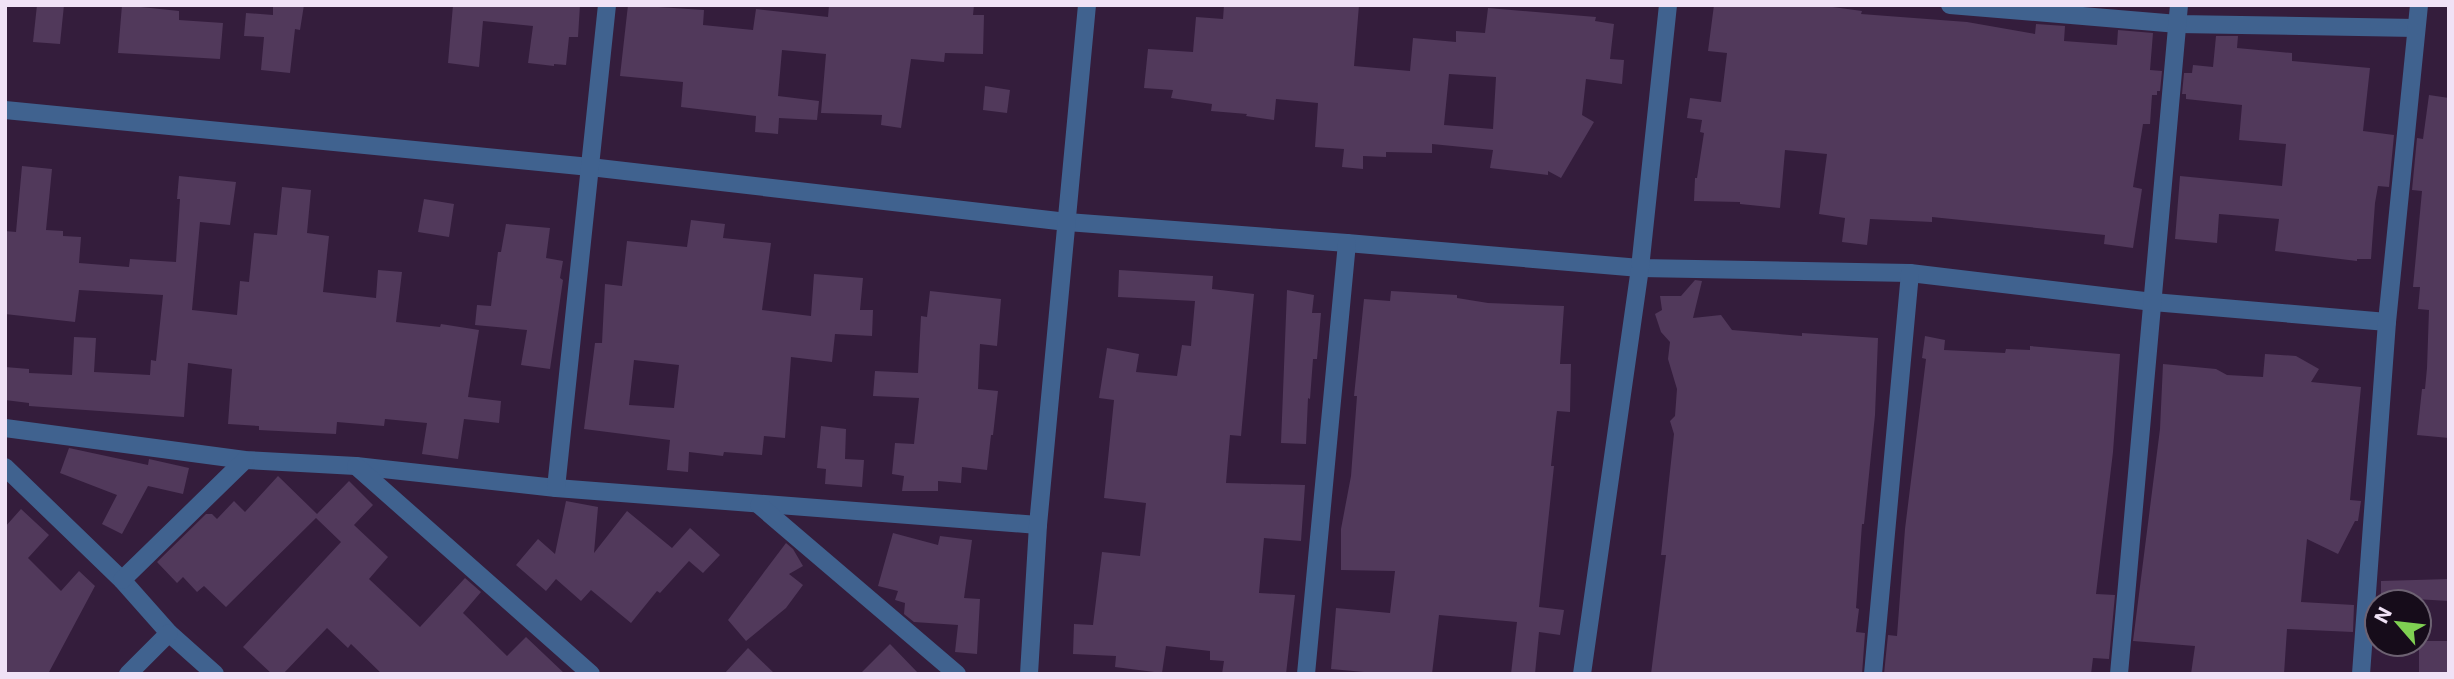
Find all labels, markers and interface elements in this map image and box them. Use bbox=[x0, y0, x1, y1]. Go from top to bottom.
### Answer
north arrow bbox=[2363, 588, 2433, 658]
text: N bbox=[2370, 603, 2397, 627]

